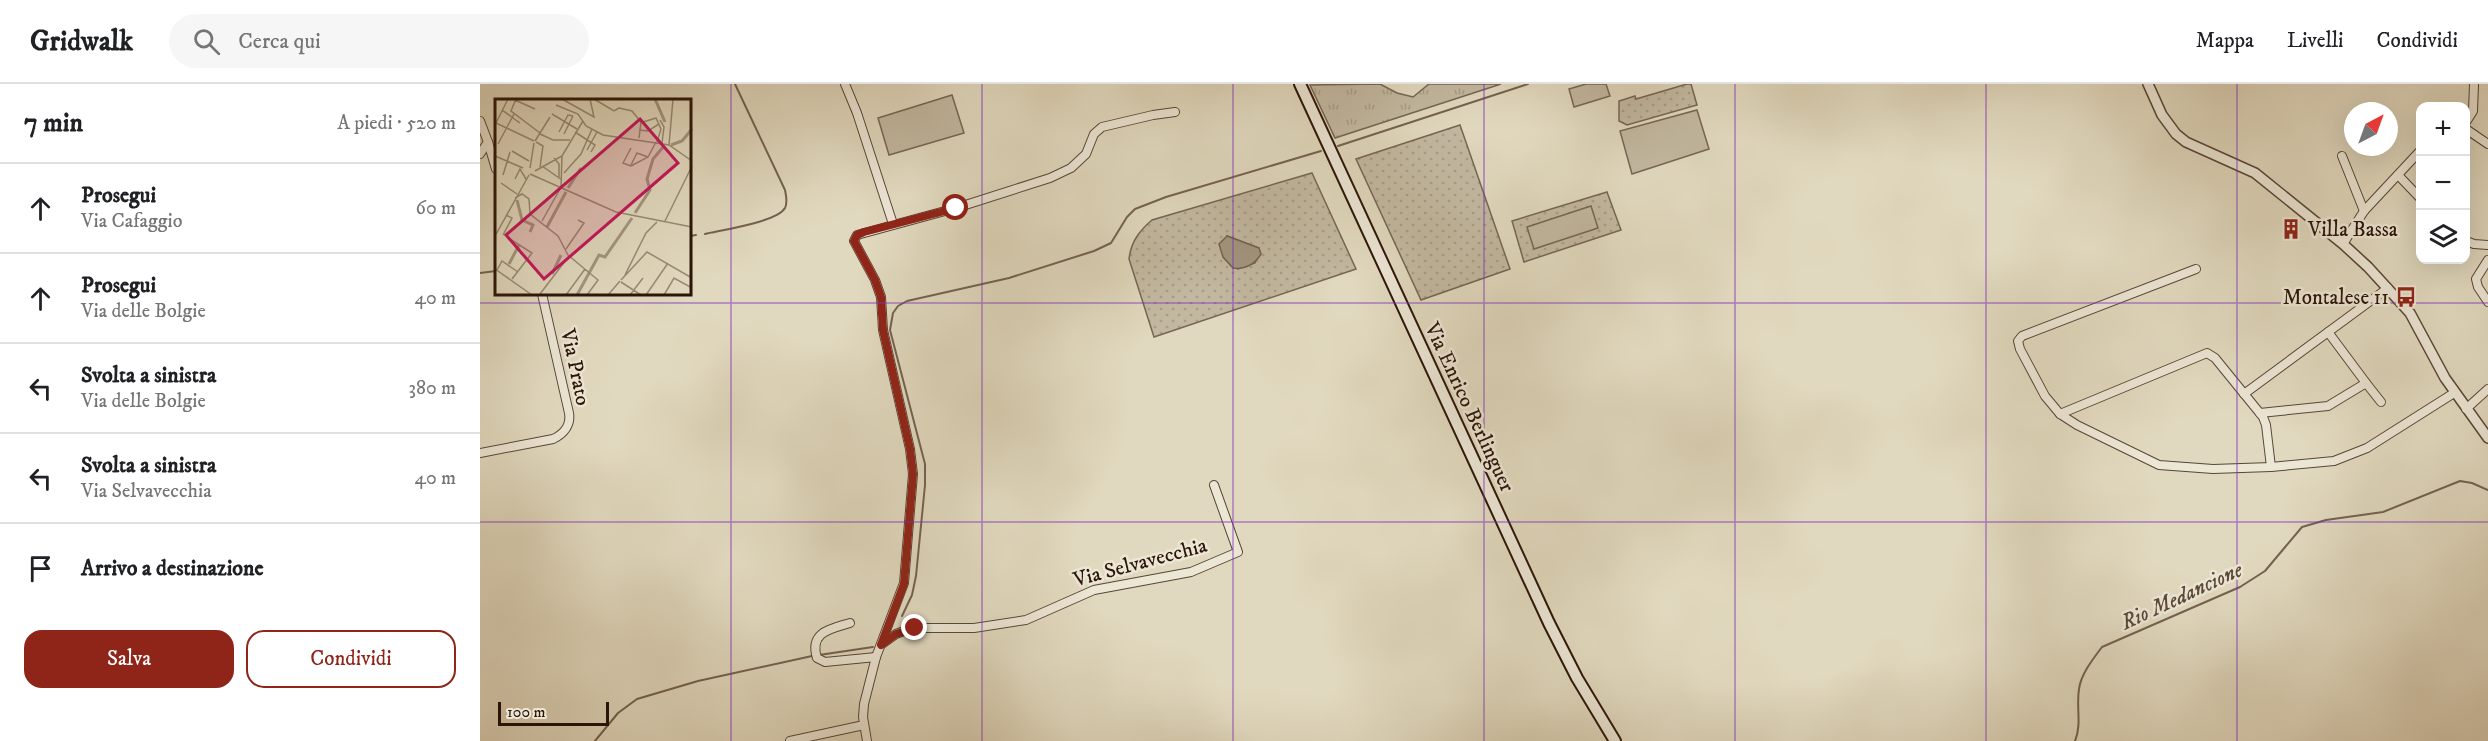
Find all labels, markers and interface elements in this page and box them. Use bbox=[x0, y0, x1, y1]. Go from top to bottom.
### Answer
search box bbox=[169, 14, 589, 68]
text: Gridwalk bbox=[30, 24, 133, 59]
icon: search bbox=[190, 25, 223, 58]
text: Cerca qui bbox=[238, 28, 321, 55]
text: Mappa bbox=[2196, 28, 2254, 54]
text: Livelli bbox=[2287, 28, 2343, 54]
text: Condividi bbox=[2376, 28, 2458, 54]
inset map bbox=[495, 99, 692, 296]
north arrow bbox=[2344, 102, 2398, 156]
map controls bbox=[2416, 102, 2470, 264]
button: + bbox=[2416, 102, 2470, 156]
text: 7 min bbox=[24, 107, 83, 140]
text: A piedi · 520 m bbox=[337, 111, 456, 136]
button: − bbox=[2416, 156, 2470, 210]
text: Prosegui bbox=[81, 182, 156, 209]
icon: ahead bbox=[24, 192, 57, 225]
route start bbox=[942, 194, 968, 220]
text: 60 m bbox=[416, 196, 456, 221]
text: Via Cafaggio bbox=[81, 209, 182, 234]
button: layers bbox=[2416, 210, 2470, 264]
building icon: Villa Bassa bbox=[2279, 217, 2303, 241]
place label: Villa Bassa bbox=[2307, 217, 2398, 243]
text: Prosegui bbox=[81, 272, 156, 299]
icon: ahead bbox=[24, 282, 57, 315]
place label: Montalese 11 bbox=[2283, 285, 2389, 311]
bus stop icon: Montalese 11 bbox=[2394, 285, 2418, 309]
text: 40 m bbox=[414, 286, 456, 311]
text: Via delle Bolgie bbox=[81, 299, 206, 324]
street label: Via Enrico Berlinguer bbox=[1418, 318, 1520, 496]
street label: Via Prato bbox=[554, 325, 596, 408]
text: Svolta a sinistra bbox=[81, 362, 216, 389]
icon: left bbox=[24, 372, 57, 405]
text: 380 m bbox=[408, 376, 456, 401]
text: Via delle Bolgie bbox=[81, 389, 206, 414]
text: Svolta a sinistra bbox=[81, 452, 216, 479]
icon: left bbox=[24, 462, 57, 495]
text: 40 m bbox=[414, 466, 456, 491]
text: Via Selvavecchia bbox=[81, 479, 212, 504]
street label: Via Selvavecchia bbox=[1070, 533, 1210, 594]
icon: arrive bbox=[24, 552, 57, 585]
text: Arrivo a destinazione bbox=[81, 555, 264, 582]
water label: Rio Medancione bbox=[2116, 556, 2247, 637]
route end bbox=[901, 614, 927, 640]
button: Salva bbox=[24, 630, 234, 688]
button: Condividi bbox=[246, 630, 456, 688]
scale bar bbox=[498, 699, 609, 726]
text: 100 m bbox=[507, 702, 546, 722]

